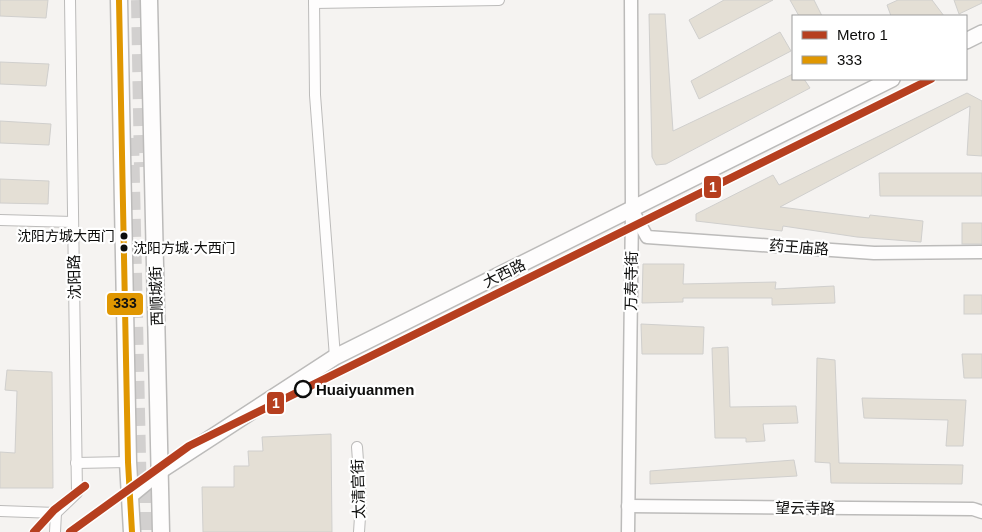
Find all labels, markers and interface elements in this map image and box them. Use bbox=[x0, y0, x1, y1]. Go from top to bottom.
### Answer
legend bbox=[792, 15, 967, 80]
text: Metro 1 bbox=[837, 26, 888, 43]
text: 333 bbox=[837, 51, 862, 68]
line badge: 1 bbox=[703, 175, 722, 199]
text: 1 bbox=[709, 179, 717, 195]
place label: 沈阳方城大西门 bbox=[17, 228, 115, 244]
marker: 沈阳方城大西门 bbox=[119, 231, 129, 241]
street label: 药王庙路 bbox=[768, 236, 830, 258]
place label: 沈阳方城·大西门 bbox=[133, 240, 236, 256]
marker: 沈阳方城·大西门 bbox=[119, 243, 129, 253]
street label: 万寿寺街 bbox=[622, 251, 640, 311]
street label: 沈阳路 bbox=[65, 254, 83, 300]
street label: 大西路 bbox=[480, 255, 528, 291]
street label: 西顺城街 bbox=[146, 266, 166, 326]
line badge: 333 bbox=[106, 292, 144, 316]
text: 333 bbox=[113, 295, 137, 311]
marker: Huaiyuanmen bbox=[294, 380, 312, 398]
place label: Huaiyuanmen bbox=[316, 381, 414, 398]
line badge: 1 bbox=[266, 391, 285, 415]
text: 1 bbox=[272, 395, 280, 411]
street label: 太清宫街 bbox=[348, 459, 368, 519]
street label: 望云寺路 bbox=[775, 499, 835, 517]

